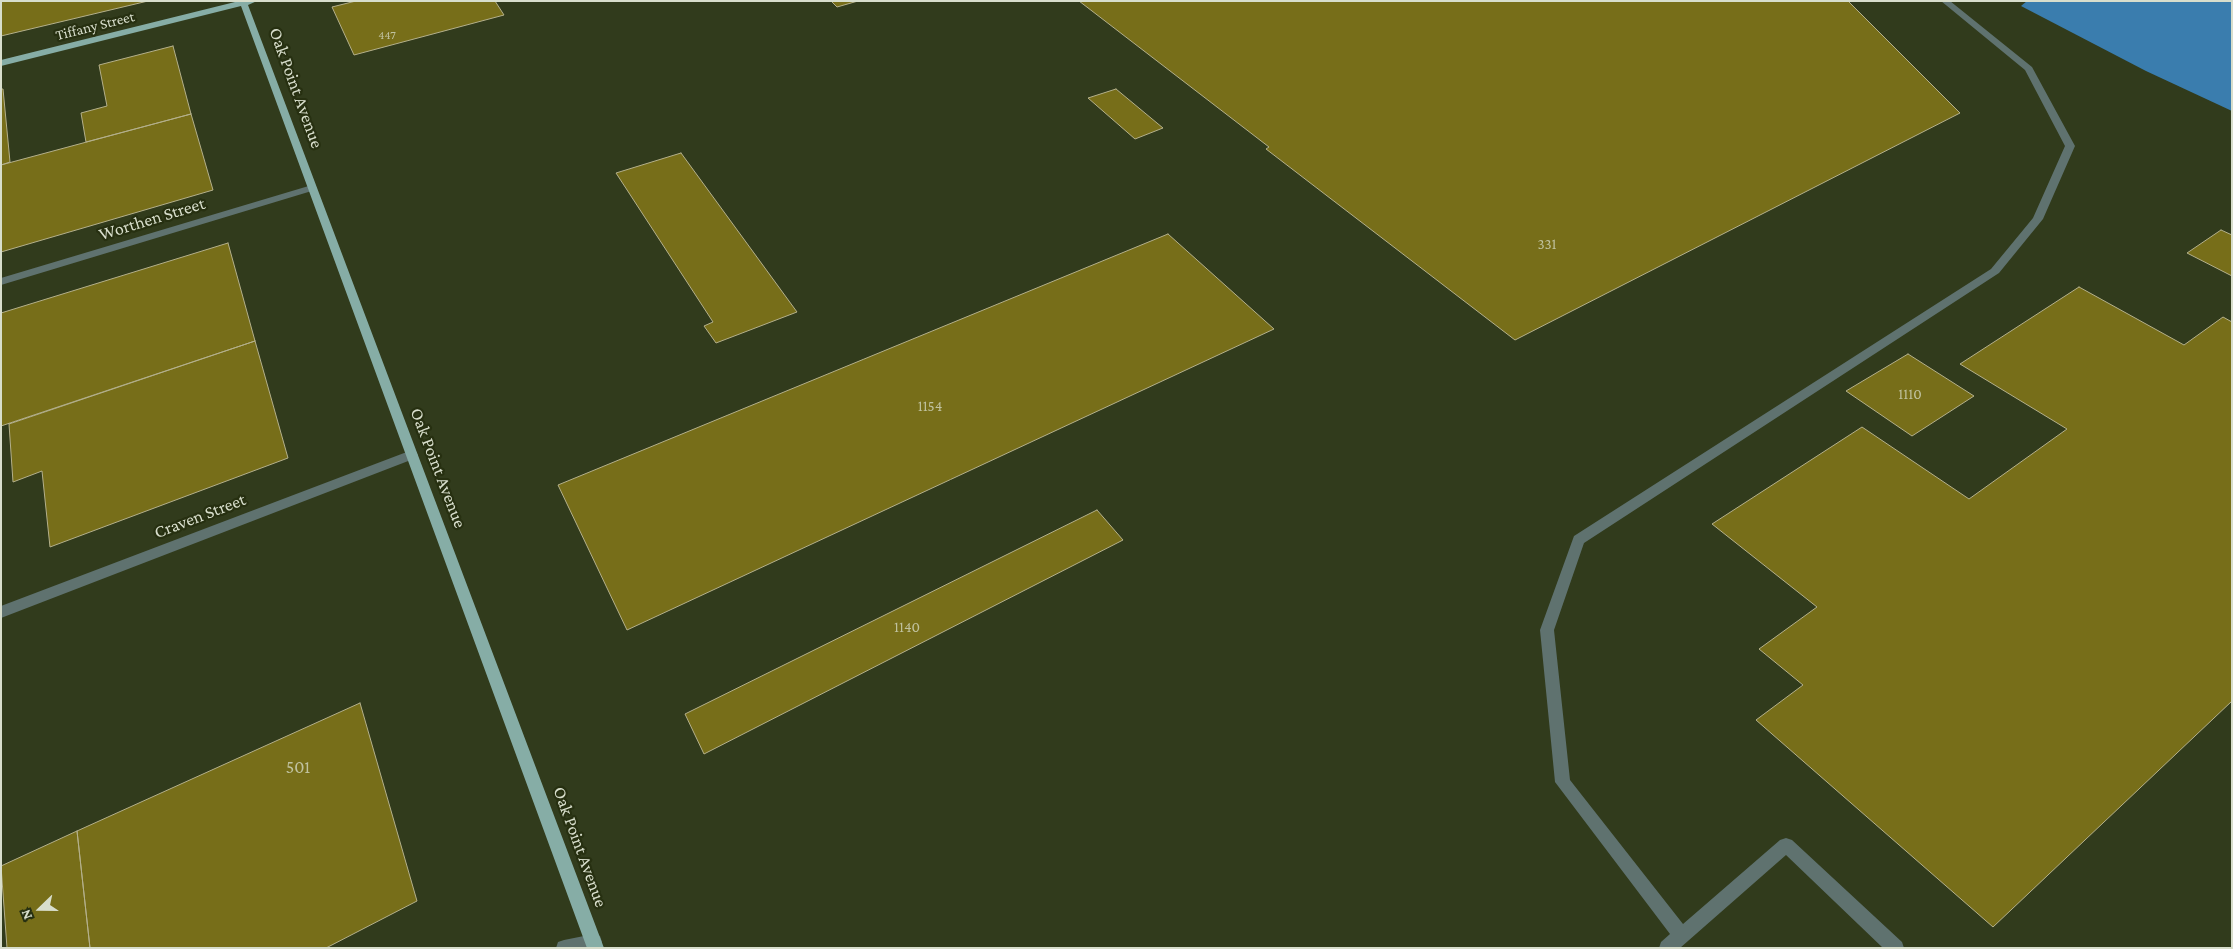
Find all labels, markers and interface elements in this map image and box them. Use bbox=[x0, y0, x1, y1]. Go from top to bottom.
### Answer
street label: Tiffany Street bbox=[54, 7, 136, 45]
street label: Oak Point Avenue bbox=[264, 25, 328, 151]
house number: 447 bbox=[378, 28, 396, 42]
street label: Worthen Street bbox=[96, 193, 208, 245]
house number: 331 bbox=[1537, 235, 1557, 253]
house number: 1110 bbox=[1898, 385, 1922, 403]
house number: 1154 bbox=[918, 397, 942, 415]
street label: Oak Point Avenue bbox=[405, 405, 471, 531]
street label: Craven Street bbox=[151, 489, 249, 543]
house number: 1140 bbox=[894, 618, 920, 636]
house number: 501 bbox=[286, 756, 310, 778]
street label: Oak Point Avenue bbox=[548, 784, 612, 910]
north arrow bbox=[15, 884, 65, 934]
text: N bbox=[17, 907, 35, 922]

